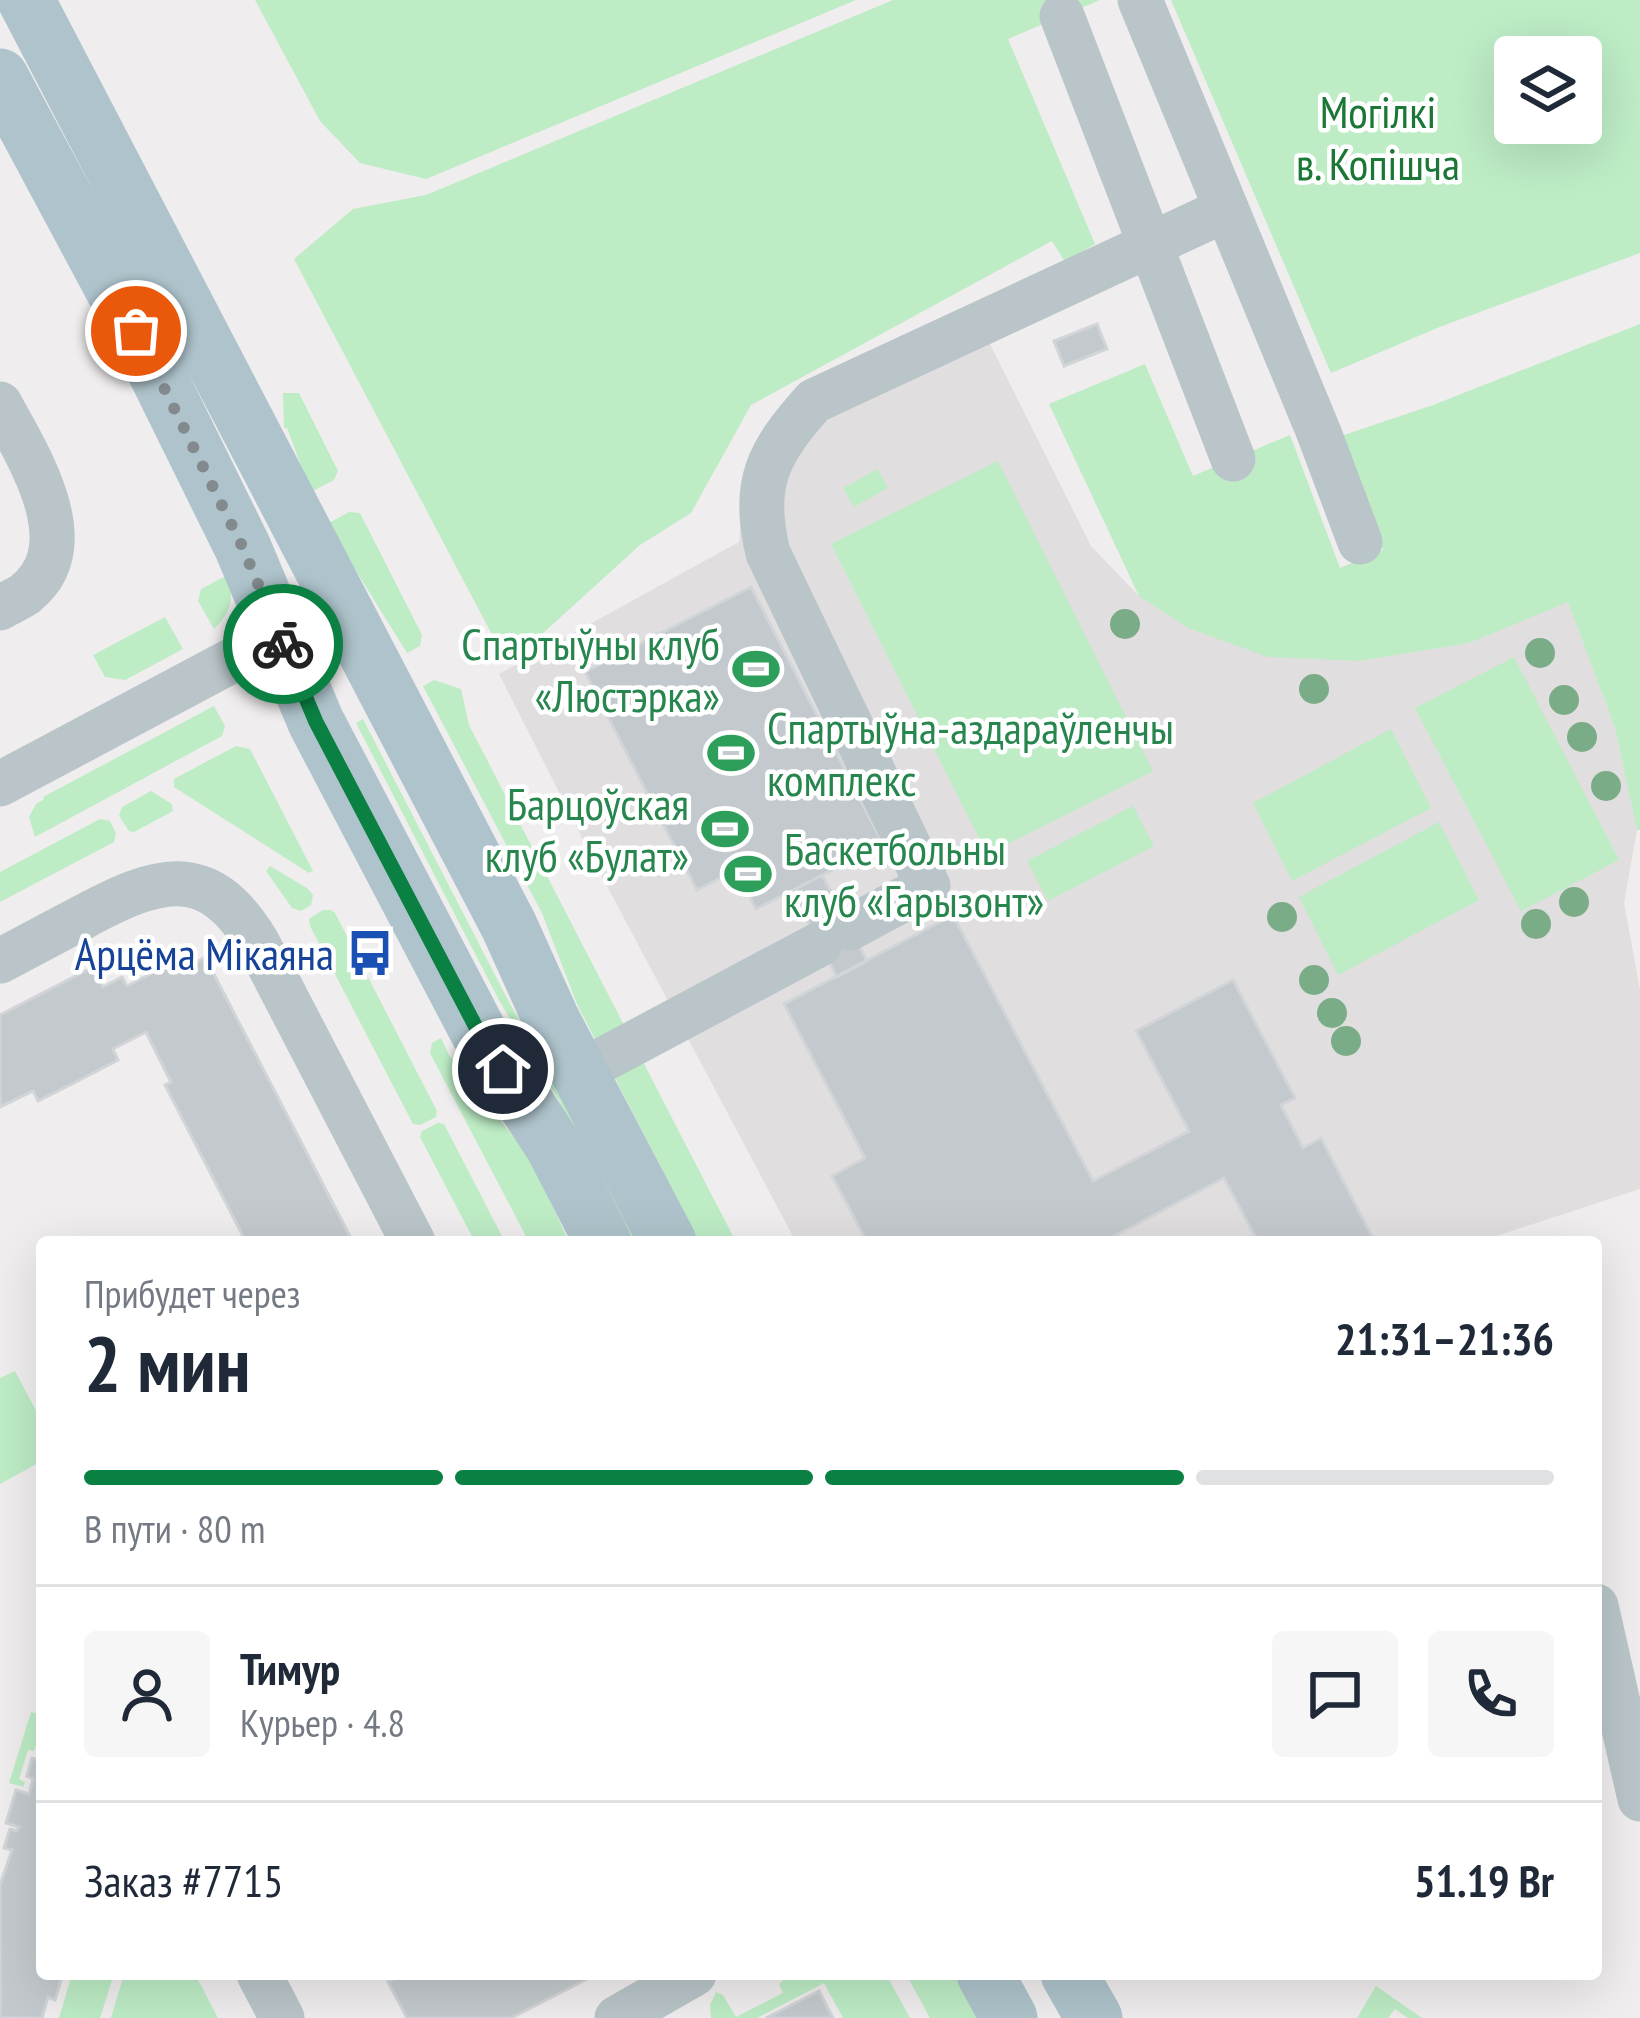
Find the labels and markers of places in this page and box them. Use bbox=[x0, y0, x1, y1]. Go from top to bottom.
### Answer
pin bbox=[85, 280, 187, 382]
place label: Cпартыўны клуб «Люстэрка» bbox=[461, 614, 720, 724]
sports icon: Cпартыўны клуб «Люстэрка» bbox=[731, 644, 781, 694]
place label: Спартыўна-аздараўленчы комплекс bbox=[767, 698, 1174, 808]
sports icon: Спартыўна-аздараўленчы комплекс bbox=[706, 728, 756, 778]
place label: Барцоўская клуб «Булат» bbox=[485, 774, 689, 884]
sports icon: Барцоўская клуб «Булат» bbox=[700, 804, 750, 854]
place label: Баскетбольны клуб «Гарызонт» bbox=[784, 819, 1044, 929]
sports icon: Баскетбольны клуб «Гарызонт» bbox=[723, 849, 773, 899]
place label: Арцёма Мікаяна bbox=[75, 924, 334, 982]
bus stop icon: Арцёма Мікаяна bbox=[345, 928, 395, 978]
pin bbox=[452, 1018, 554, 1120]

